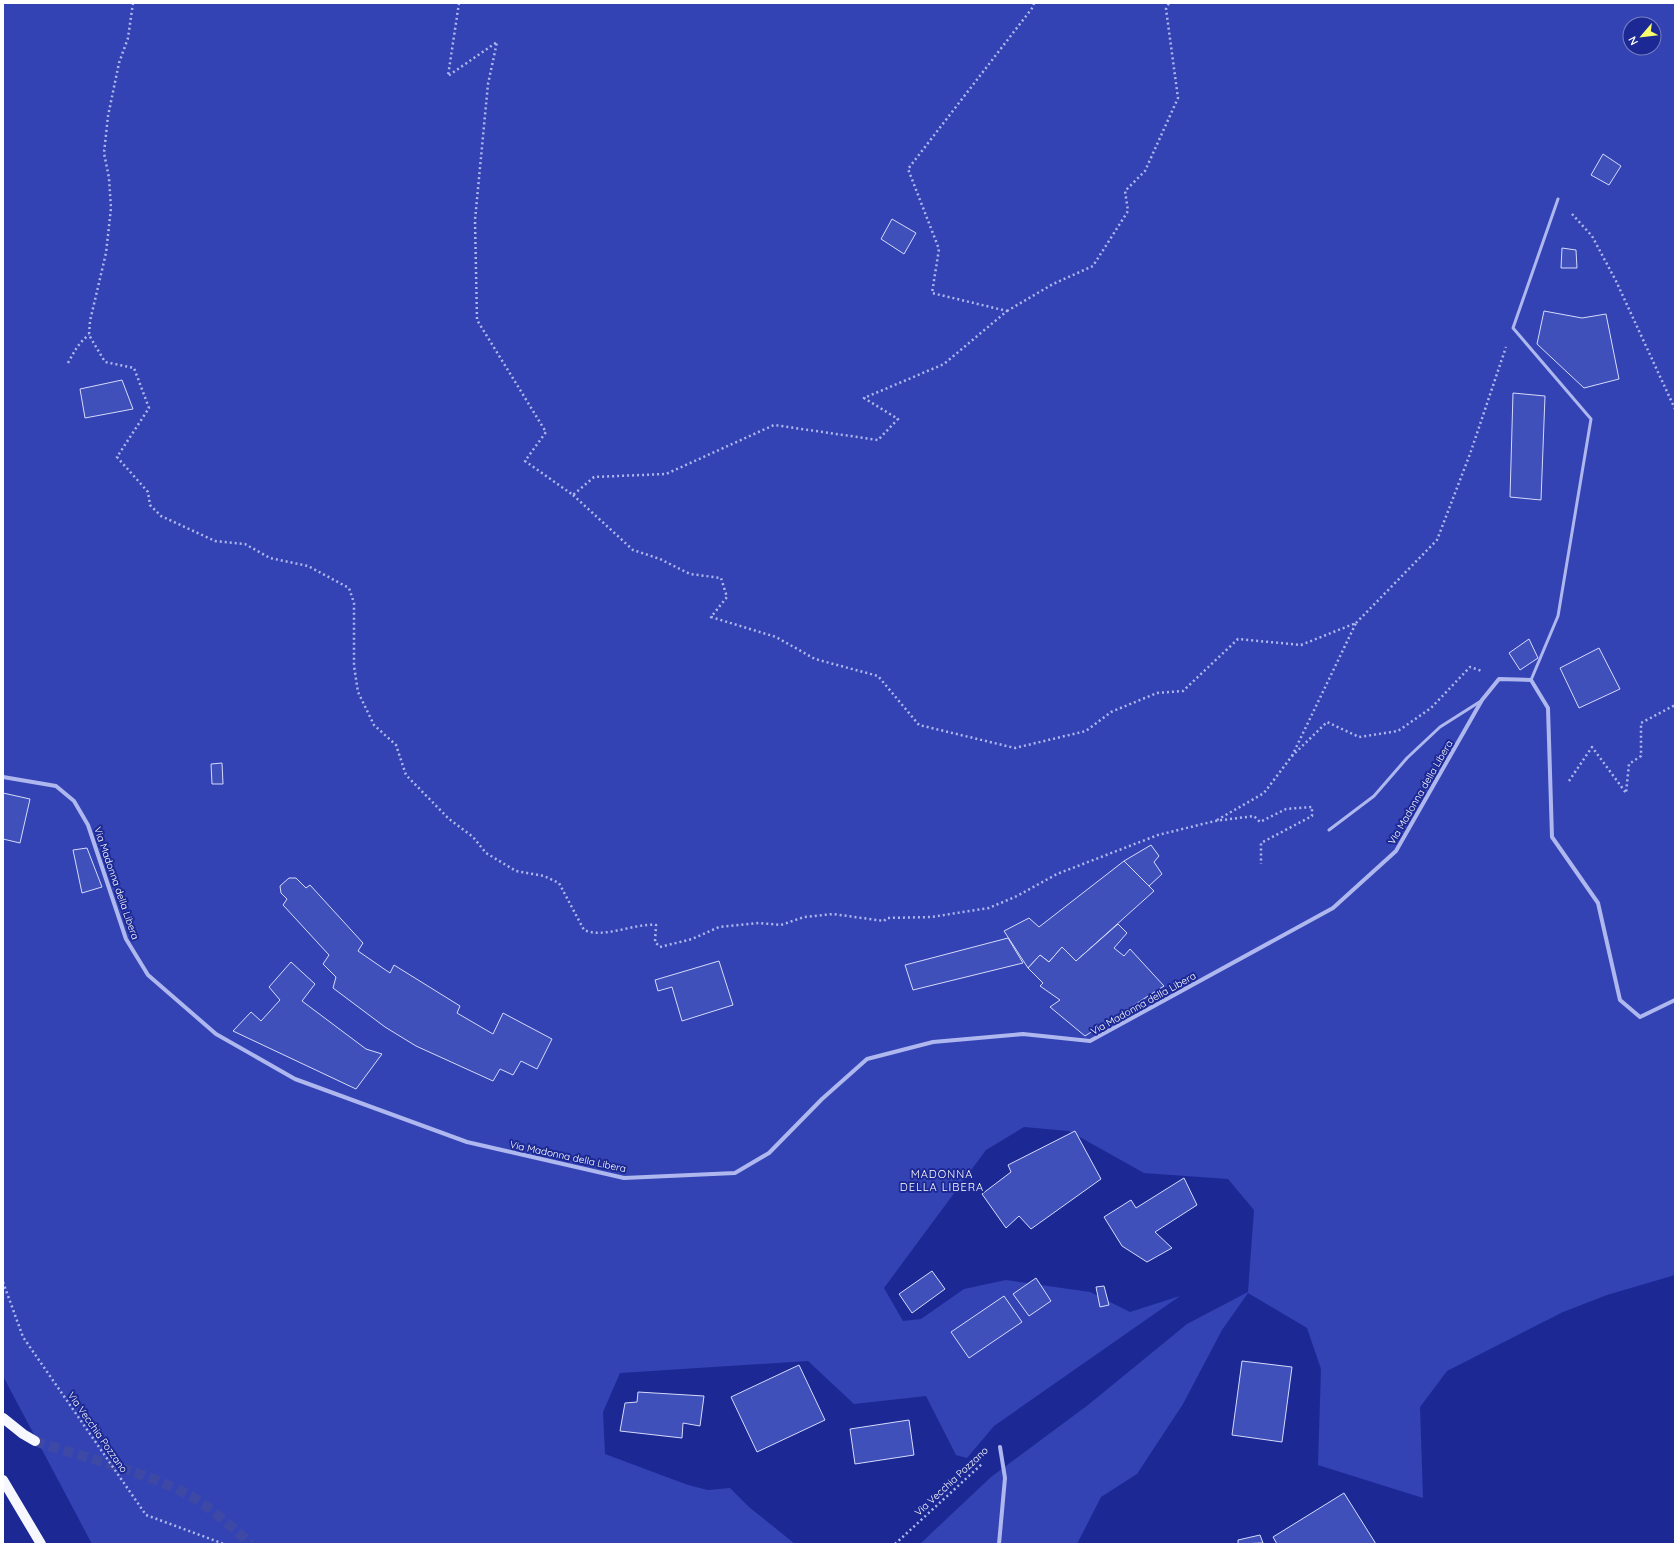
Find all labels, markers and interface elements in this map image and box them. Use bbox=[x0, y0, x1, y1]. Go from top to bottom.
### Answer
north arrow bbox=[1622, 16, 1662, 56]
text: N bbox=[1625, 34, 1641, 48]
street label: Via Madonna della Libera bbox=[1385, 738, 1456, 847]
street label: Via Madonna della Libera bbox=[91, 825, 142, 941]
street label: Via Madonna della Libera bbox=[1088, 969, 1198, 1038]
street label: Via Madonna della Libera bbox=[509, 1138, 627, 1175]
district label: MADONNA DELLA LIBERA bbox=[900, 1167, 984, 1194]
street label: Via Vecchia Pozzano bbox=[65, 1389, 130, 1475]
street label: Via Vecchia Pozzano bbox=[912, 1444, 991, 1519]

